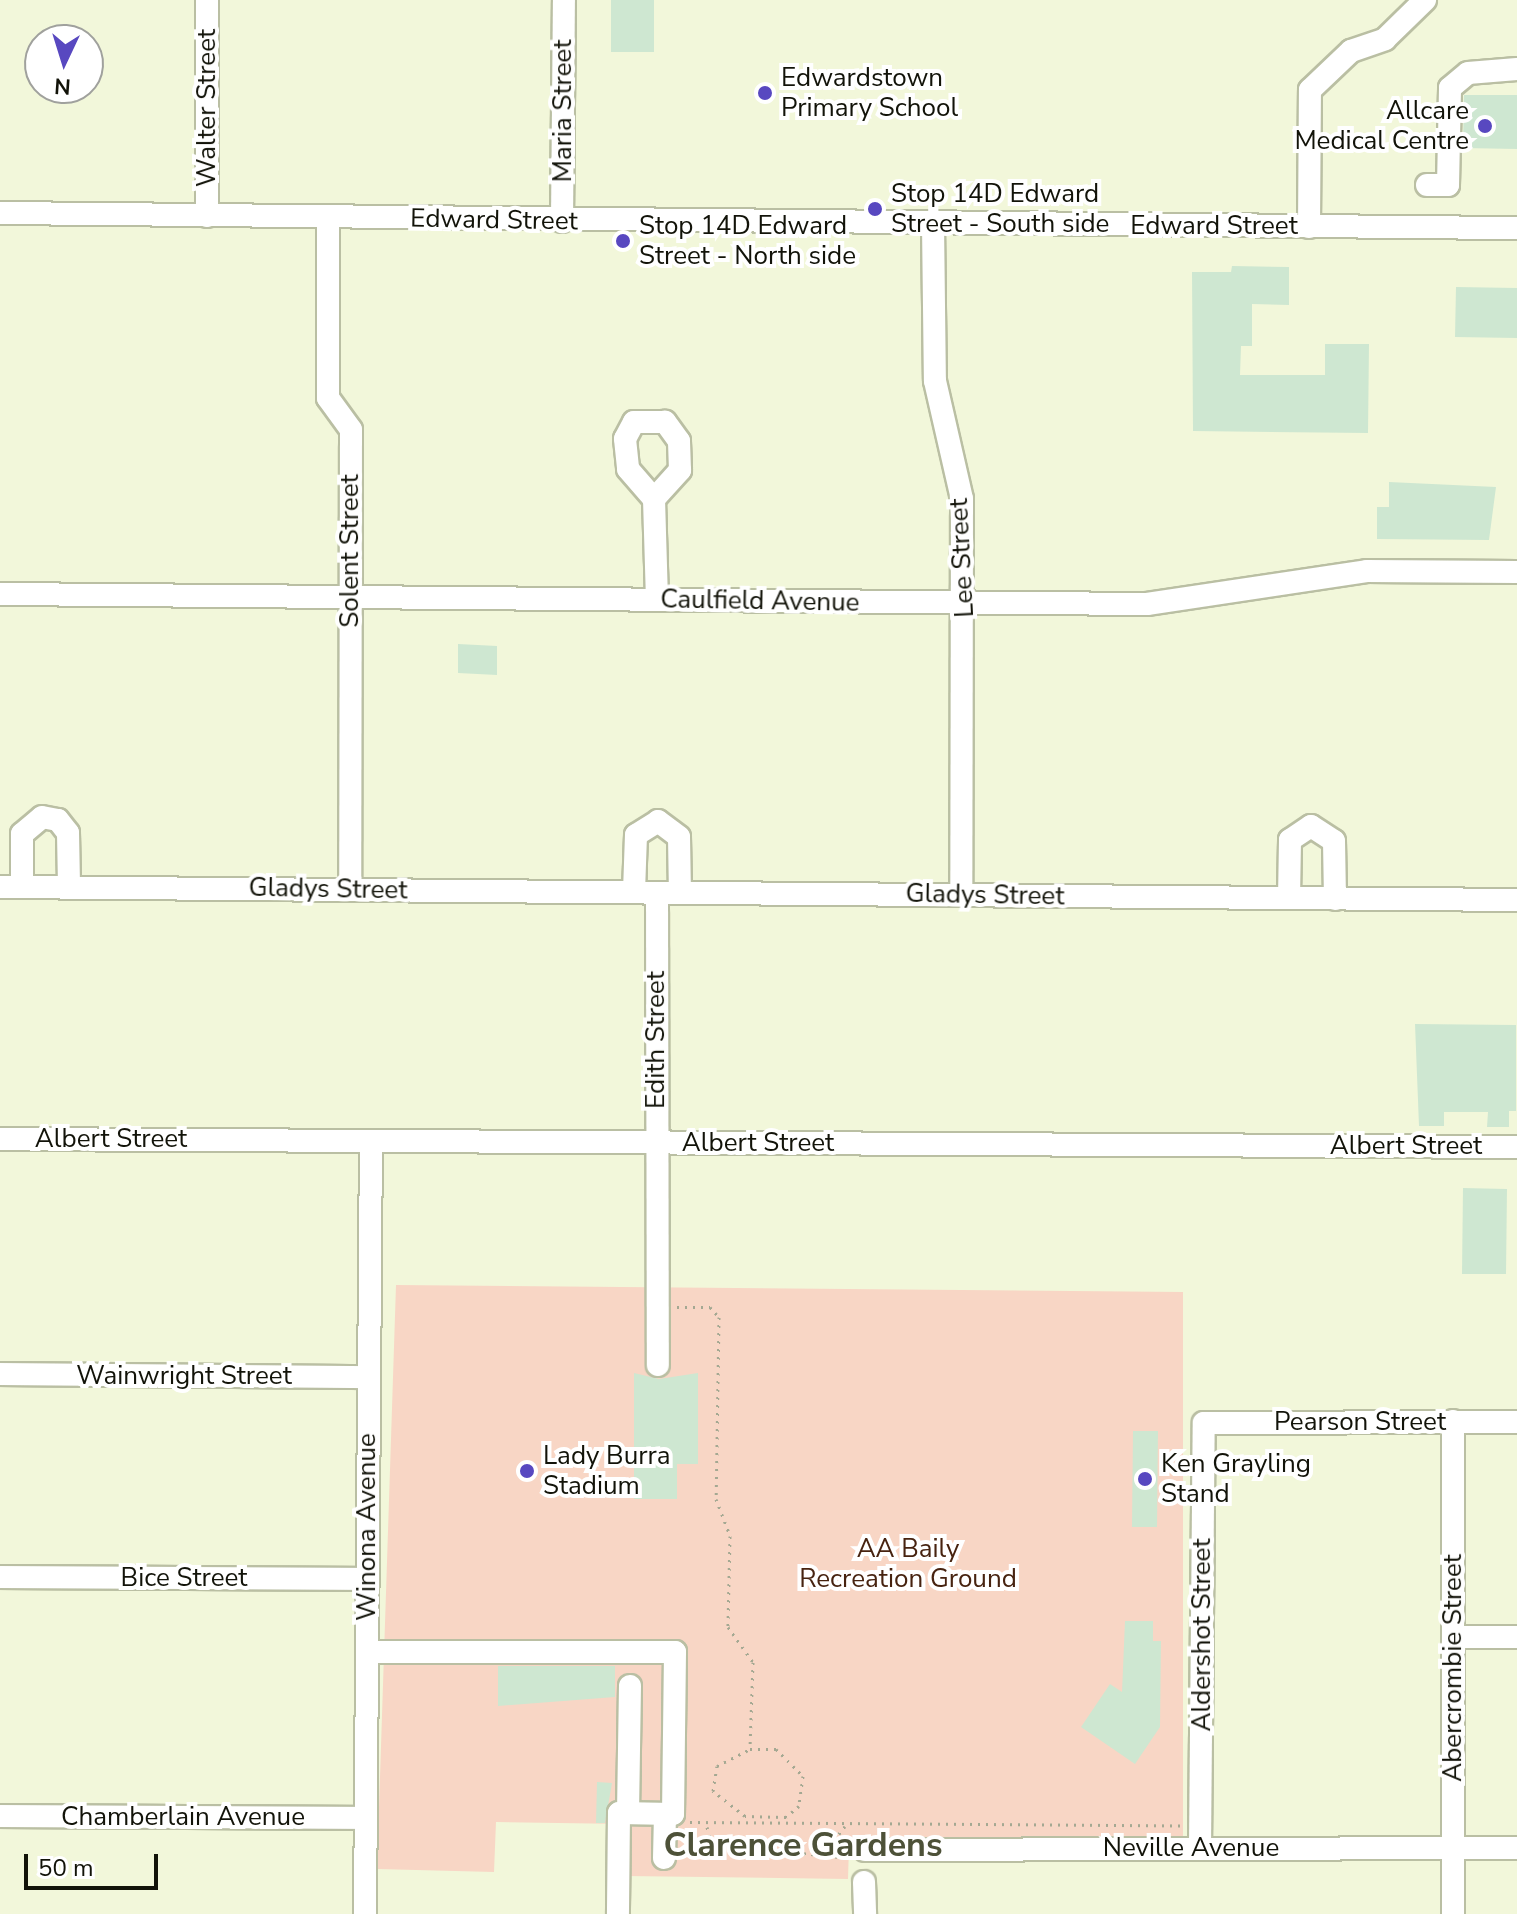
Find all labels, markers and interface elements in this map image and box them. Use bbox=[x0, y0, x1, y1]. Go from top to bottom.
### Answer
north arrow bbox=[24, 24, 104, 104]
street label: Walter Street bbox=[191, 29, 223, 187]
street label: Maria Street bbox=[547, 40, 579, 182]
place label: Edwardstown Primary School bbox=[781, 62, 958, 124]
text: N bbox=[53, 70, 72, 101]
marker: Edwardstown Primary School bbox=[756, 84, 774, 102]
place label: Allcare Medical Centre bbox=[1294, 95, 1469, 156]
marker: Allcare Medical Centre bbox=[1476, 117, 1494, 135]
place label: Stop 14D Edward Street - South side bbox=[891, 178, 1109, 240]
marker: Stop 14D Edward Street - South side bbox=[866, 200, 884, 218]
street label: Edward Street bbox=[410, 203, 578, 237]
place label: Stop 14D Edward Street - North side bbox=[639, 210, 856, 272]
street label: Edward Street bbox=[1130, 210, 1298, 242]
marker: Stop 14D Edward Street - North side bbox=[614, 232, 632, 250]
street label: Solent Street bbox=[334, 474, 366, 628]
street label: Lee Street bbox=[943, 498, 981, 618]
street label: Caulfield Avenue bbox=[660, 584, 860, 618]
street label: Gladys Street bbox=[248, 872, 408, 906]
street label: Gladys Street bbox=[905, 878, 1065, 912]
street label: Edith Street bbox=[640, 971, 672, 1109]
street label: Albert Street bbox=[35, 1123, 187, 1155]
street label: Albert Street bbox=[682, 1127, 834, 1159]
street label: Albert Street bbox=[1330, 1130, 1482, 1162]
street label: Wainwright Street bbox=[76, 1360, 292, 1392]
street label: Pearson Street bbox=[1274, 1406, 1446, 1438]
street label: Winona Avenue bbox=[351, 1433, 383, 1621]
place label: Lady Burra Stadium bbox=[543, 1440, 671, 1502]
place label: Ken Grayling Stand bbox=[1161, 1448, 1311, 1510]
marker: Lady Burra Stadium bbox=[518, 1462, 536, 1480]
marker: Ken Grayling Stand bbox=[1136, 1470, 1154, 1488]
park label: AA Baily Recreation Ground bbox=[799, 1533, 1017, 1594]
street label: Aldershot Street bbox=[1186, 1538, 1218, 1732]
street label: Abercrombie Street bbox=[1437, 1554, 1469, 1782]
street label: Bice Street bbox=[121, 1562, 247, 1594]
street label: Chamberlain Avenue bbox=[61, 1801, 305, 1833]
district label: Clarence Gardens bbox=[663, 1826, 943, 1866]
street label: Neville Avenue bbox=[1103, 1832, 1279, 1864]
scale bar bbox=[28, 1838, 162, 1888]
text: 50 m bbox=[38, 1852, 94, 1884]

